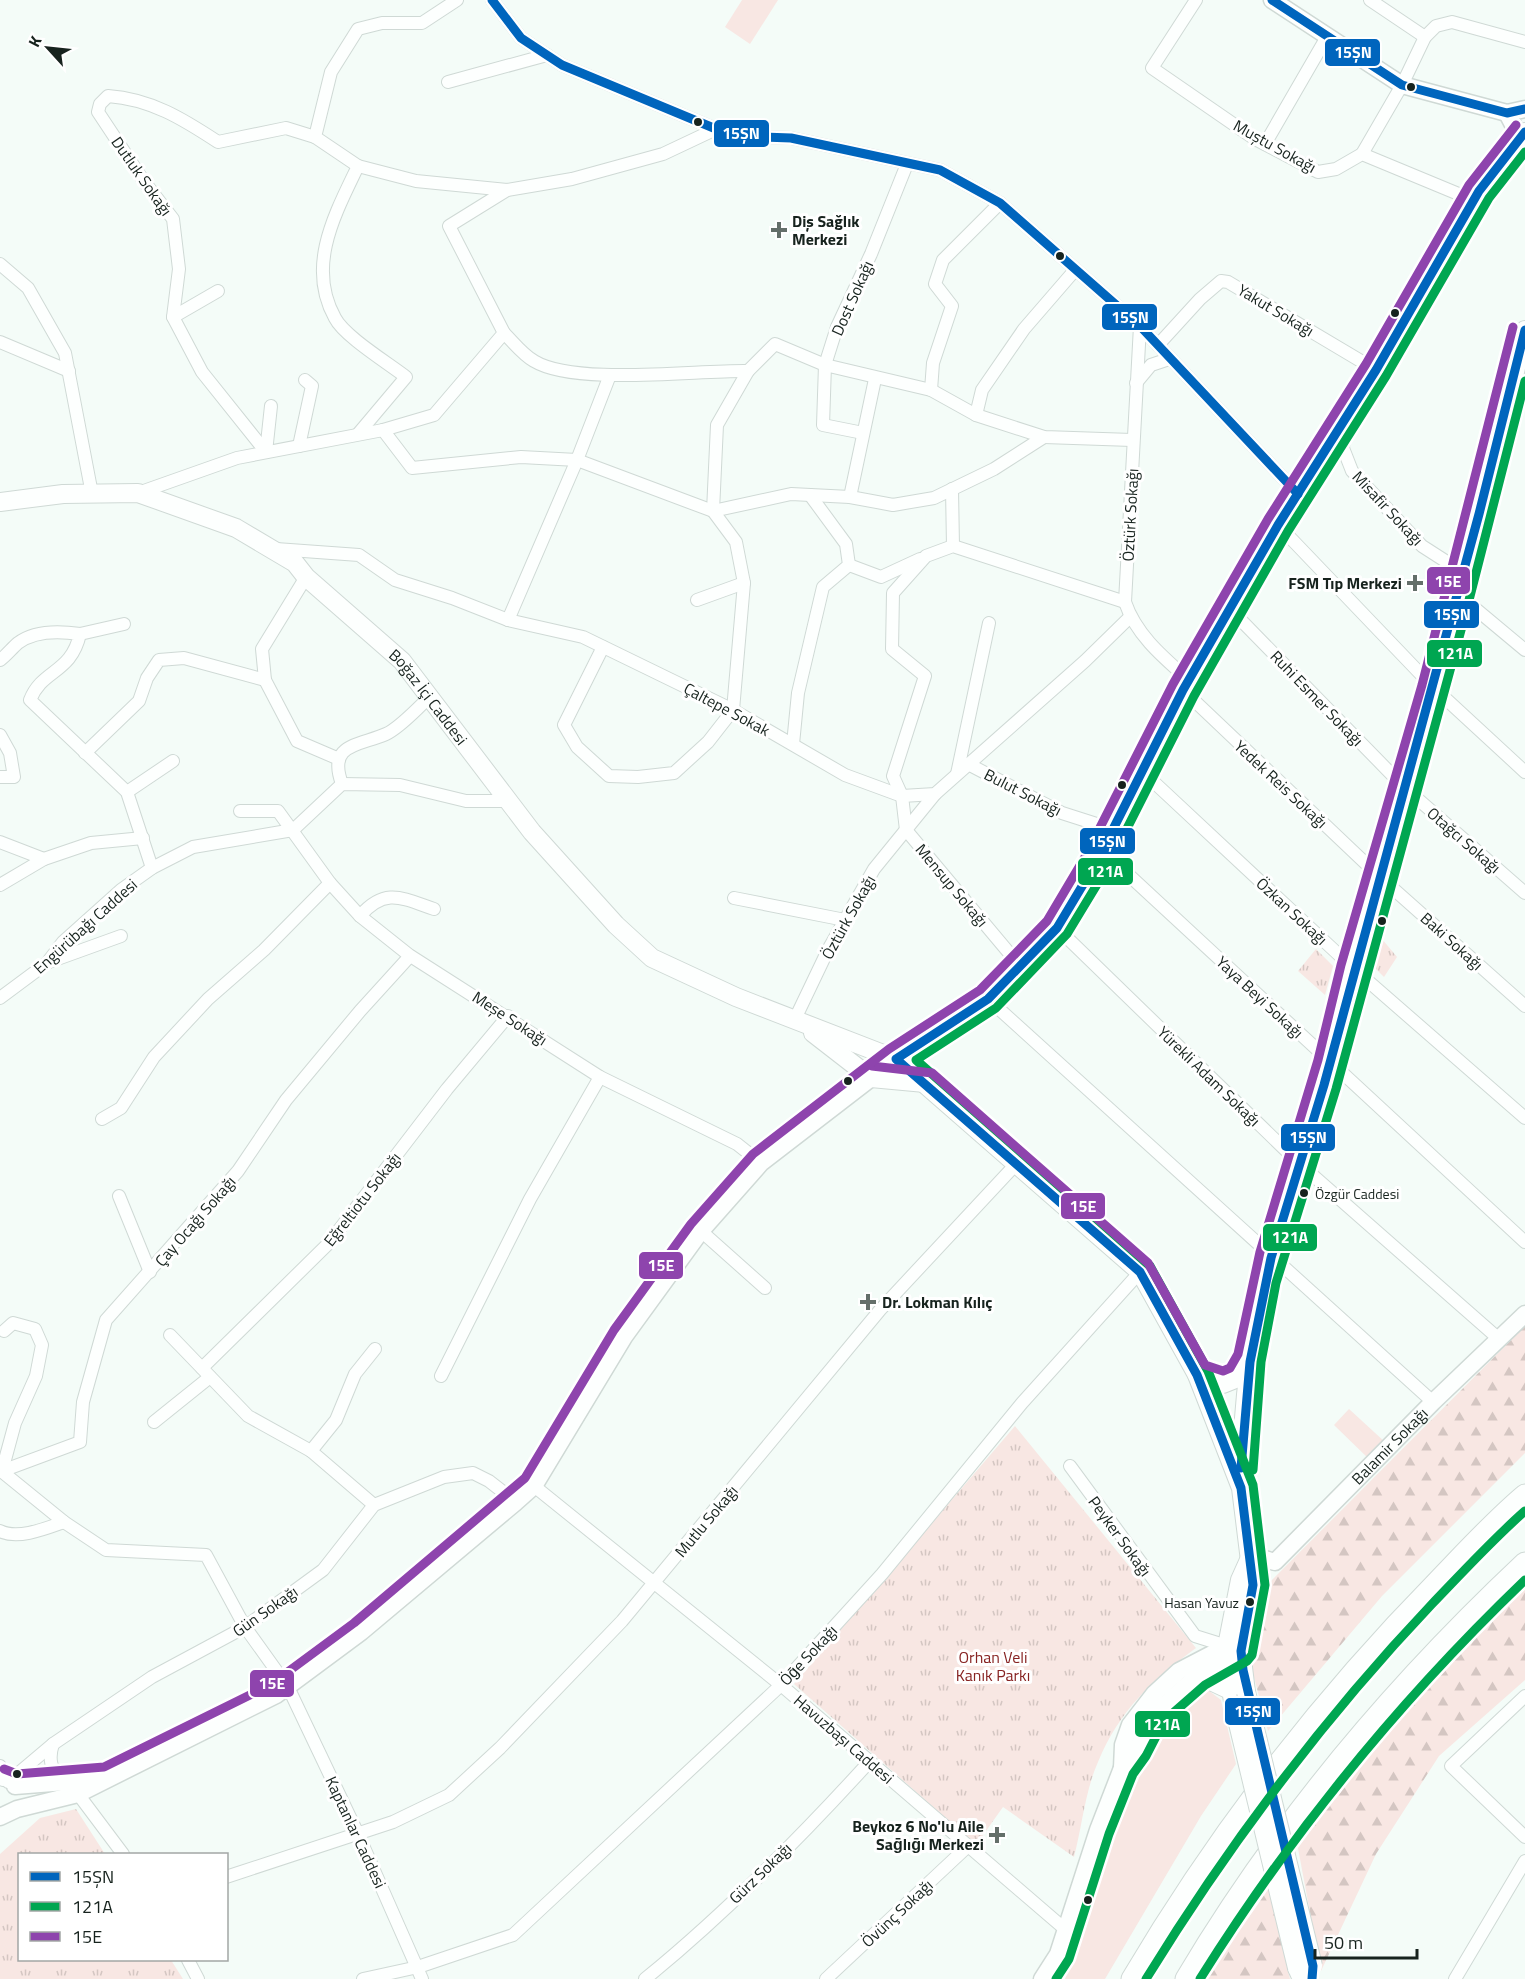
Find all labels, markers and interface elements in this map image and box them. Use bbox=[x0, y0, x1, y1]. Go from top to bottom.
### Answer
north arrow bbox=[18, 18, 78, 78]
text: K bbox=[22, 31, 48, 51]
line badge: 15ŞN bbox=[1324, 38, 1381, 67]
text: 15ŞN bbox=[1334, 40, 1372, 64]
unlabelled marker bbox=[1405, 81, 1417, 93]
street label: Muştu Sokağı bbox=[1229, 113, 1321, 179]
unlabelled marker bbox=[692, 116, 704, 128]
line badge: 15ŞN bbox=[713, 119, 770, 148]
text: 15ŞN bbox=[722, 121, 760, 145]
street label: Dutluk Sokağı bbox=[106, 131, 178, 221]
place label: Diş Sağlık Merkezi bbox=[792, 209, 860, 251]
marker: Diş Sağlık Merkezi bbox=[770, 221, 788, 239]
unlabelled marker bbox=[1054, 250, 1066, 262]
street label: Dost Sokağı bbox=[825, 257, 879, 339]
street label: Yakut Sokağı bbox=[1233, 278, 1319, 342]
line badge: 15ŞN bbox=[1101, 303, 1158, 331]
text: 15ŞN bbox=[1111, 305, 1149, 329]
unlabelled marker bbox=[1389, 307, 1401, 319]
street label: Misafir Sokağı bbox=[1347, 465, 1429, 551]
street label: Öztürk Sokağı bbox=[1116, 468, 1144, 562]
line badge: 15E bbox=[1426, 566, 1471, 595]
text: 15E bbox=[1435, 569, 1462, 593]
place label: FSM Tıp Merkezi bbox=[1288, 571, 1402, 595]
marker: FSM Tıp Merkezi bbox=[1406, 574, 1424, 592]
line badge: 15ŞN bbox=[1423, 600, 1480, 629]
text: 15ŞN bbox=[1433, 602, 1471, 626]
line badge: 121A bbox=[1426, 639, 1483, 668]
text: 121A bbox=[1437, 641, 1474, 665]
street label: Boğaz İçi Caddesi bbox=[384, 643, 474, 750]
street label: Ruhi Esmer Sokağı bbox=[1265, 645, 1369, 751]
street label: Çaltepe Sokak bbox=[680, 676, 775, 742]
street label: Yedek Reis Sokağı bbox=[1229, 734, 1333, 834]
street label: Bulut Sokağı bbox=[980, 762, 1066, 822]
unlabelled marker bbox=[1116, 779, 1128, 791]
street label: Otağcı Sokağı bbox=[1422, 801, 1506, 879]
line badge: 15ŞN bbox=[1079, 827, 1136, 855]
text: 15ŞN bbox=[1088, 829, 1126, 853]
street label: Mensup Sokağı bbox=[910, 838, 994, 932]
line badge: 121A bbox=[1077, 857, 1134, 886]
text: 121A bbox=[1087, 859, 1124, 883]
street label: Öztürk Sokağı bbox=[815, 870, 881, 964]
street label: Özkan Sokağı bbox=[1251, 872, 1333, 950]
street label: Engürübağı Caddesi bbox=[28, 873, 142, 979]
street label: Baki Sokağı bbox=[1415, 906, 1489, 976]
unlabelled marker bbox=[1376, 915, 1388, 927]
street label: Yaya Beyi Sokağı bbox=[1211, 950, 1309, 1044]
street label: Meşe Sokağı bbox=[468, 985, 552, 1051]
street label: Yürekli Adam Sokağı bbox=[1152, 1020, 1266, 1132]
unlabelled marker bbox=[842, 1075, 854, 1087]
line badge: 15ŞN bbox=[1280, 1123, 1336, 1152]
text: 15ŞN bbox=[1289, 1125, 1327, 1149]
street label: Eğreltiotu Sokağı bbox=[318, 1147, 406, 1251]
street label: Çay Ocağı Sokağı bbox=[149, 1170, 241, 1272]
place label: Özgür Caddesi bbox=[1315, 1183, 1399, 1204]
marker: Özgür Caddesi bbox=[1298, 1187, 1310, 1199]
line badge: 15E bbox=[1060, 1192, 1106, 1220]
text: 15E bbox=[1070, 1194, 1097, 1218]
line badge: 121A bbox=[1262, 1223, 1318, 1252]
text: 121A bbox=[1272, 1225, 1309, 1249]
line badge: 15E bbox=[638, 1251, 684, 1280]
text: 15E bbox=[648, 1253, 675, 1277]
place label: Dr. Lokman Kılıç bbox=[882, 1290, 992, 1314]
marker: Dr. Lokman Kılıç bbox=[859, 1293, 877, 1311]
street label: Balamir Sokağı bbox=[1346, 1402, 1433, 1490]
street label: Mutlu Sokağı bbox=[669, 1480, 743, 1562]
street label: Peyker Sokağı bbox=[1083, 1491, 1157, 1581]
street label: Gün Sokağı bbox=[227, 1580, 303, 1642]
place label: Hasan Yavuz bbox=[1164, 1592, 1239, 1613]
marker: Hasan Yavuz bbox=[1244, 1596, 1256, 1608]
street label: Öḡe Sokağı bbox=[773, 1619, 843, 1691]
park label: Orhan Veli Kanık Parkı bbox=[956, 1645, 1030, 1687]
line badge: 15E bbox=[249, 1669, 295, 1698]
text: 15E bbox=[259, 1671, 286, 1695]
street label: Havuzbaşı Caddesi bbox=[789, 1689, 899, 1789]
line badge: 15ŞN bbox=[1224, 1697, 1281, 1726]
text: 15ŞN bbox=[1234, 1699, 1272, 1723]
line badge: 121A bbox=[1134, 1710, 1191, 1738]
text: 121A bbox=[1144, 1712, 1181, 1736]
unlabelled marker bbox=[11, 1768, 23, 1780]
street label: Kaptanlar Caddesi bbox=[320, 1772, 392, 1892]
place label: Beykoz 6 No'lu Aile Saḡlıḡı Merkezi bbox=[852, 1814, 984, 1856]
marker: Beykoz 6 No'lu Aile Saḡlıḡı Merkezi bbox=[988, 1826, 1006, 1844]
street label: Gürz Sokağı bbox=[723, 1837, 797, 1909]
legend bbox=[18, 1853, 228, 1961]
text: 15ŞN bbox=[72, 1863, 114, 1890]
street label: Övünç Sokağı bbox=[856, 1873, 938, 1953]
text: 121A bbox=[72, 1893, 113, 1920]
unlabelled marker bbox=[1082, 1894, 1094, 1906]
scale bar bbox=[1315, 1922, 1417, 1960]
text: 15E bbox=[72, 1923, 102, 1950]
text: 50 m bbox=[1324, 1929, 1363, 1956]

